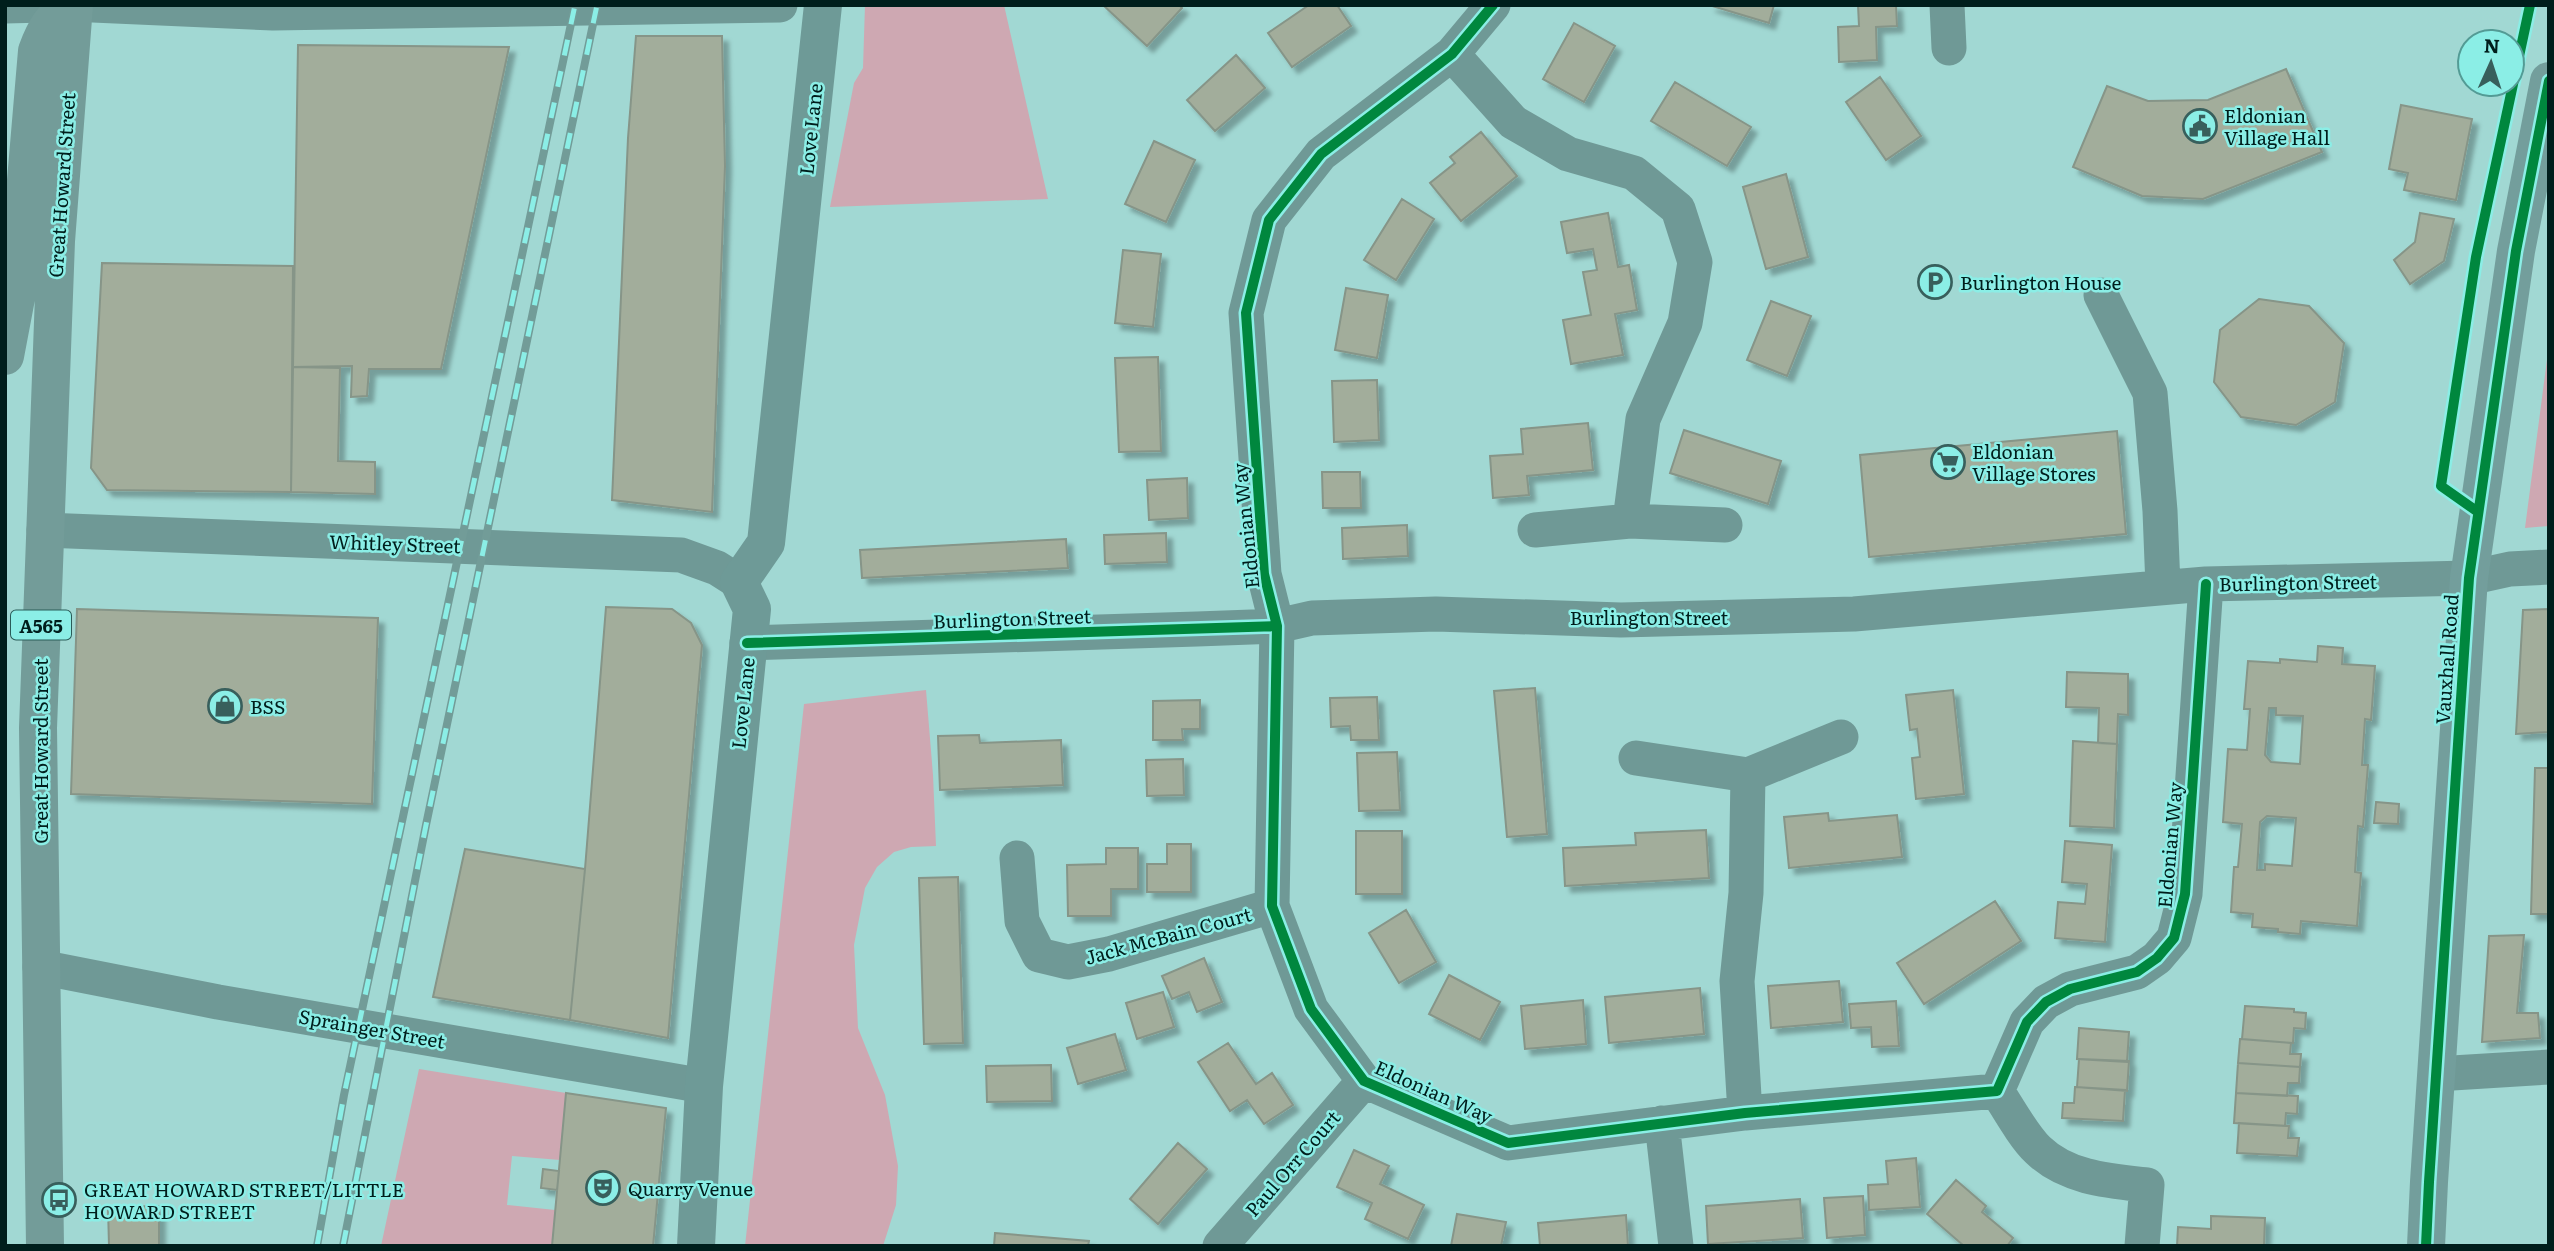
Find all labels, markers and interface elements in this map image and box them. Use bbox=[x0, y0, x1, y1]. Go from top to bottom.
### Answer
north arrow bbox=[2456, 28, 2526, 98]
text: N bbox=[2483, 31, 2501, 59]
street label: Love Lane bbox=[791, 82, 829, 176]
street label: Great Howard Street bbox=[41, 91, 81, 279]
place label: Eldonian Village Hall bbox=[2224, 101, 2330, 151]
public building icon: Eldonian Village Hall bbox=[2181, 107, 2219, 145]
parking icon: Burlington House bbox=[1916, 263, 1954, 301]
place label: Burlington House bbox=[1960, 268, 2121, 296]
place label: Eldonian Village Stores bbox=[1972, 437, 2096, 487]
supermarket icon: Eldonian Village Stores bbox=[1929, 443, 1967, 481]
street label: Eldonian Way bbox=[1224, 462, 1266, 590]
street label: Whitley Street bbox=[329, 527, 462, 559]
street label: Burlington Street bbox=[2219, 567, 2378, 597]
street label: Vauxhall Road bbox=[2427, 592, 2465, 725]
street label: Burlington Street bbox=[932, 601, 1092, 635]
street label: Burlington Street bbox=[1570, 603, 1728, 631]
road number: A565 bbox=[11, 610, 71, 640]
street label: Love Lane bbox=[723, 656, 761, 750]
street label: Great Howard Street bbox=[26, 658, 54, 844]
shop icon: BSS bbox=[206, 687, 244, 725]
place label: BSS bbox=[250, 692, 285, 720]
street label: Eldonian Way bbox=[2150, 781, 2188, 909]
street label: Jack McBain Court bbox=[1082, 899, 1255, 971]
street label: Sprainger Street bbox=[297, 1001, 448, 1055]
street label: Eldonian Way bbox=[1371, 1052, 1498, 1130]
street label: Paul Orr Court bbox=[1238, 1104, 1346, 1222]
theatre icon: Quarry Venue bbox=[584, 1169, 622, 1207]
place label: Quarry Venue bbox=[628, 1174, 753, 1202]
place label: GREAT HOWARD STREET/LITTLE HOWARD STREET bbox=[84, 1175, 404, 1225]
bus stop icon: GREAT HOWARD STREET/LITTLE HOWARD STREET bbox=[40, 1181, 78, 1219]

